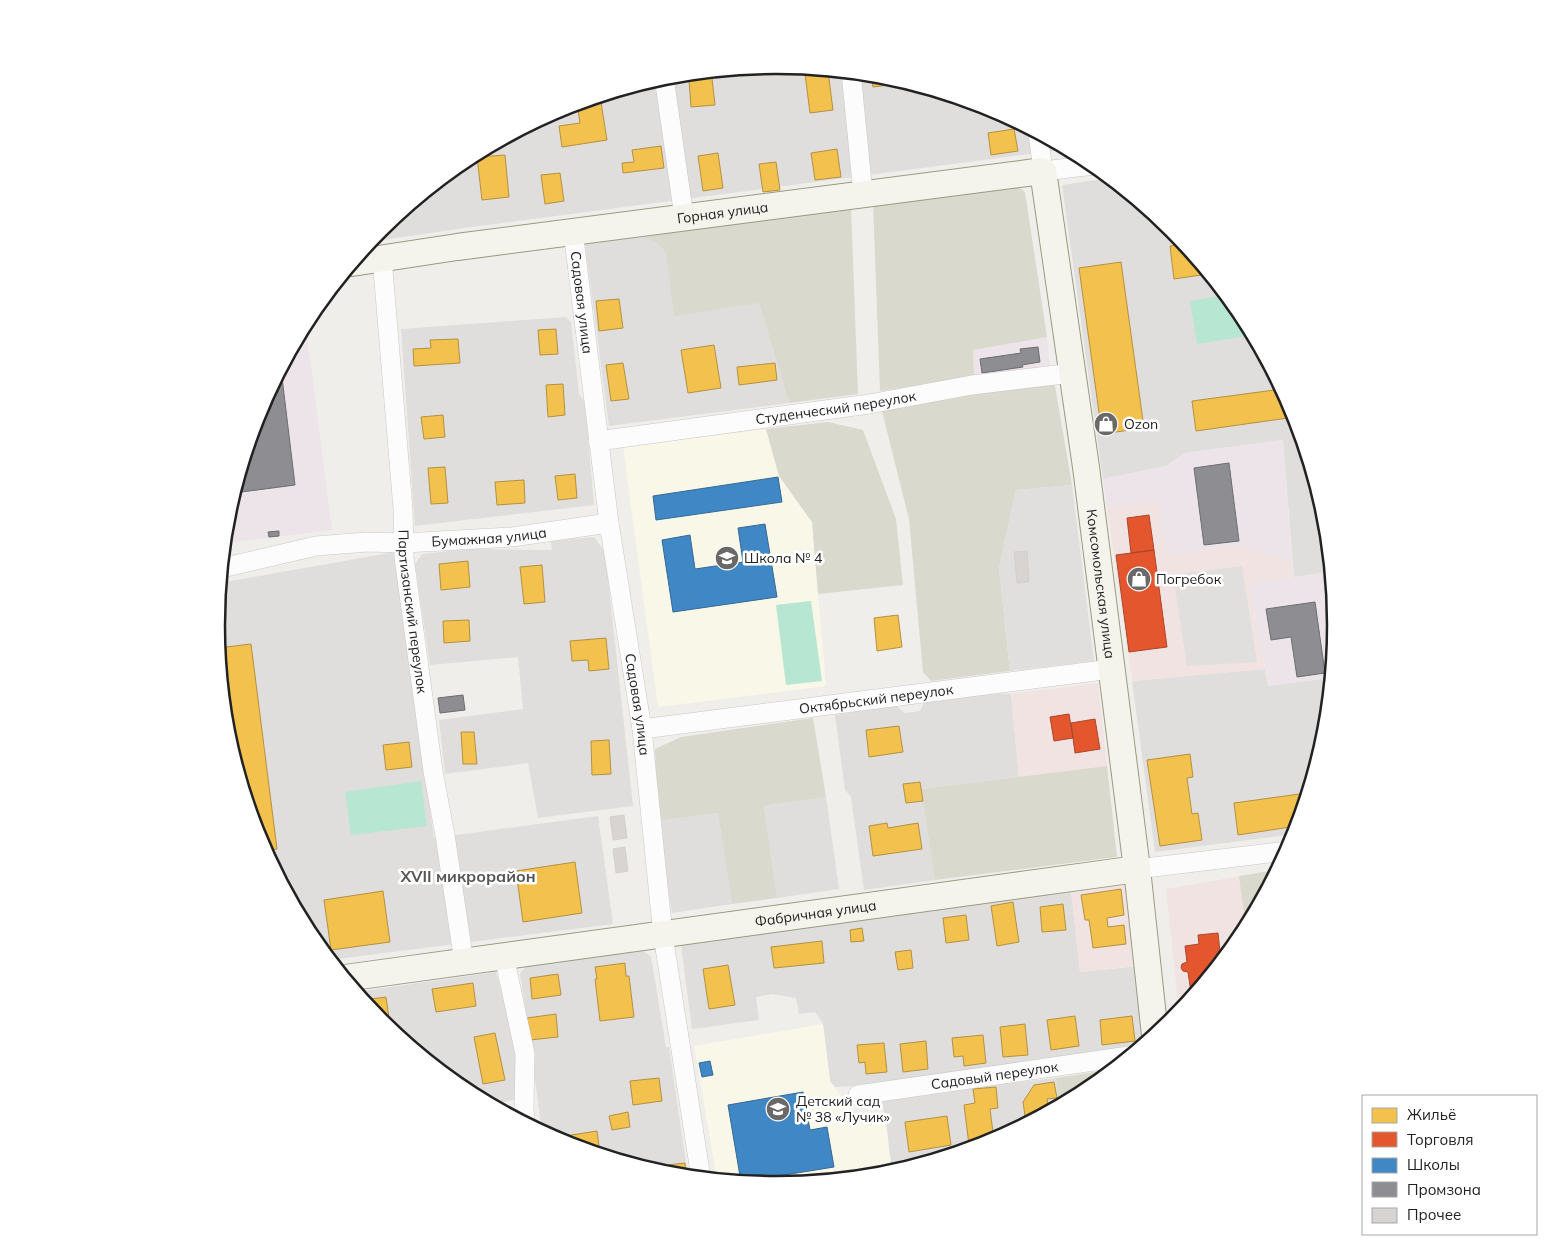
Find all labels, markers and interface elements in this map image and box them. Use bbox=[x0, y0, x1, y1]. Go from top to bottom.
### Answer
street label: Горная улица bbox=[676, 198, 769, 227]
street label: Садовая улица bbox=[567, 250, 597, 355]
street label: Студенческий переулок bbox=[754, 386, 918, 428]
shop icon: Ozon bbox=[1093, 411, 1119, 437]
place label: Ozon bbox=[1124, 415, 1158, 433]
street label: Комсомольская улица bbox=[1082, 508, 1119, 660]
street label: Бумажная улица bbox=[431, 523, 548, 550]
street label: Партизанский переулок bbox=[394, 529, 431, 695]
school or university icon: Школа № 4 bbox=[714, 545, 740, 571]
place label: Школа № 4 bbox=[744, 549, 823, 567]
shop icon: Погребок bbox=[1126, 566, 1152, 592]
place label: Погребок bbox=[1156, 570, 1222, 588]
street label: Садовая улица bbox=[621, 652, 654, 757]
street label: Октябрьский переулок bbox=[798, 680, 955, 718]
district label: XVII микрорайон bbox=[399, 866, 536, 886]
street label: Фабричная улица bbox=[754, 896, 878, 931]
street label: Садовый переулок bbox=[930, 1057, 1060, 1093]
place label: Детский сад № 38 «Лучик» bbox=[796, 1092, 890, 1126]
legend bbox=[1362, 1095, 1537, 1235]
school or university icon: Детский сад № 38 «Лучик» bbox=[765, 1096, 791, 1122]
text: Жильё bbox=[1407, 1105, 1456, 1124]
text: Торговля bbox=[1407, 1130, 1474, 1149]
text: Школы bbox=[1407, 1155, 1460, 1174]
text: Промзона bbox=[1407, 1180, 1481, 1199]
text: Прочее bbox=[1407, 1205, 1461, 1224]

